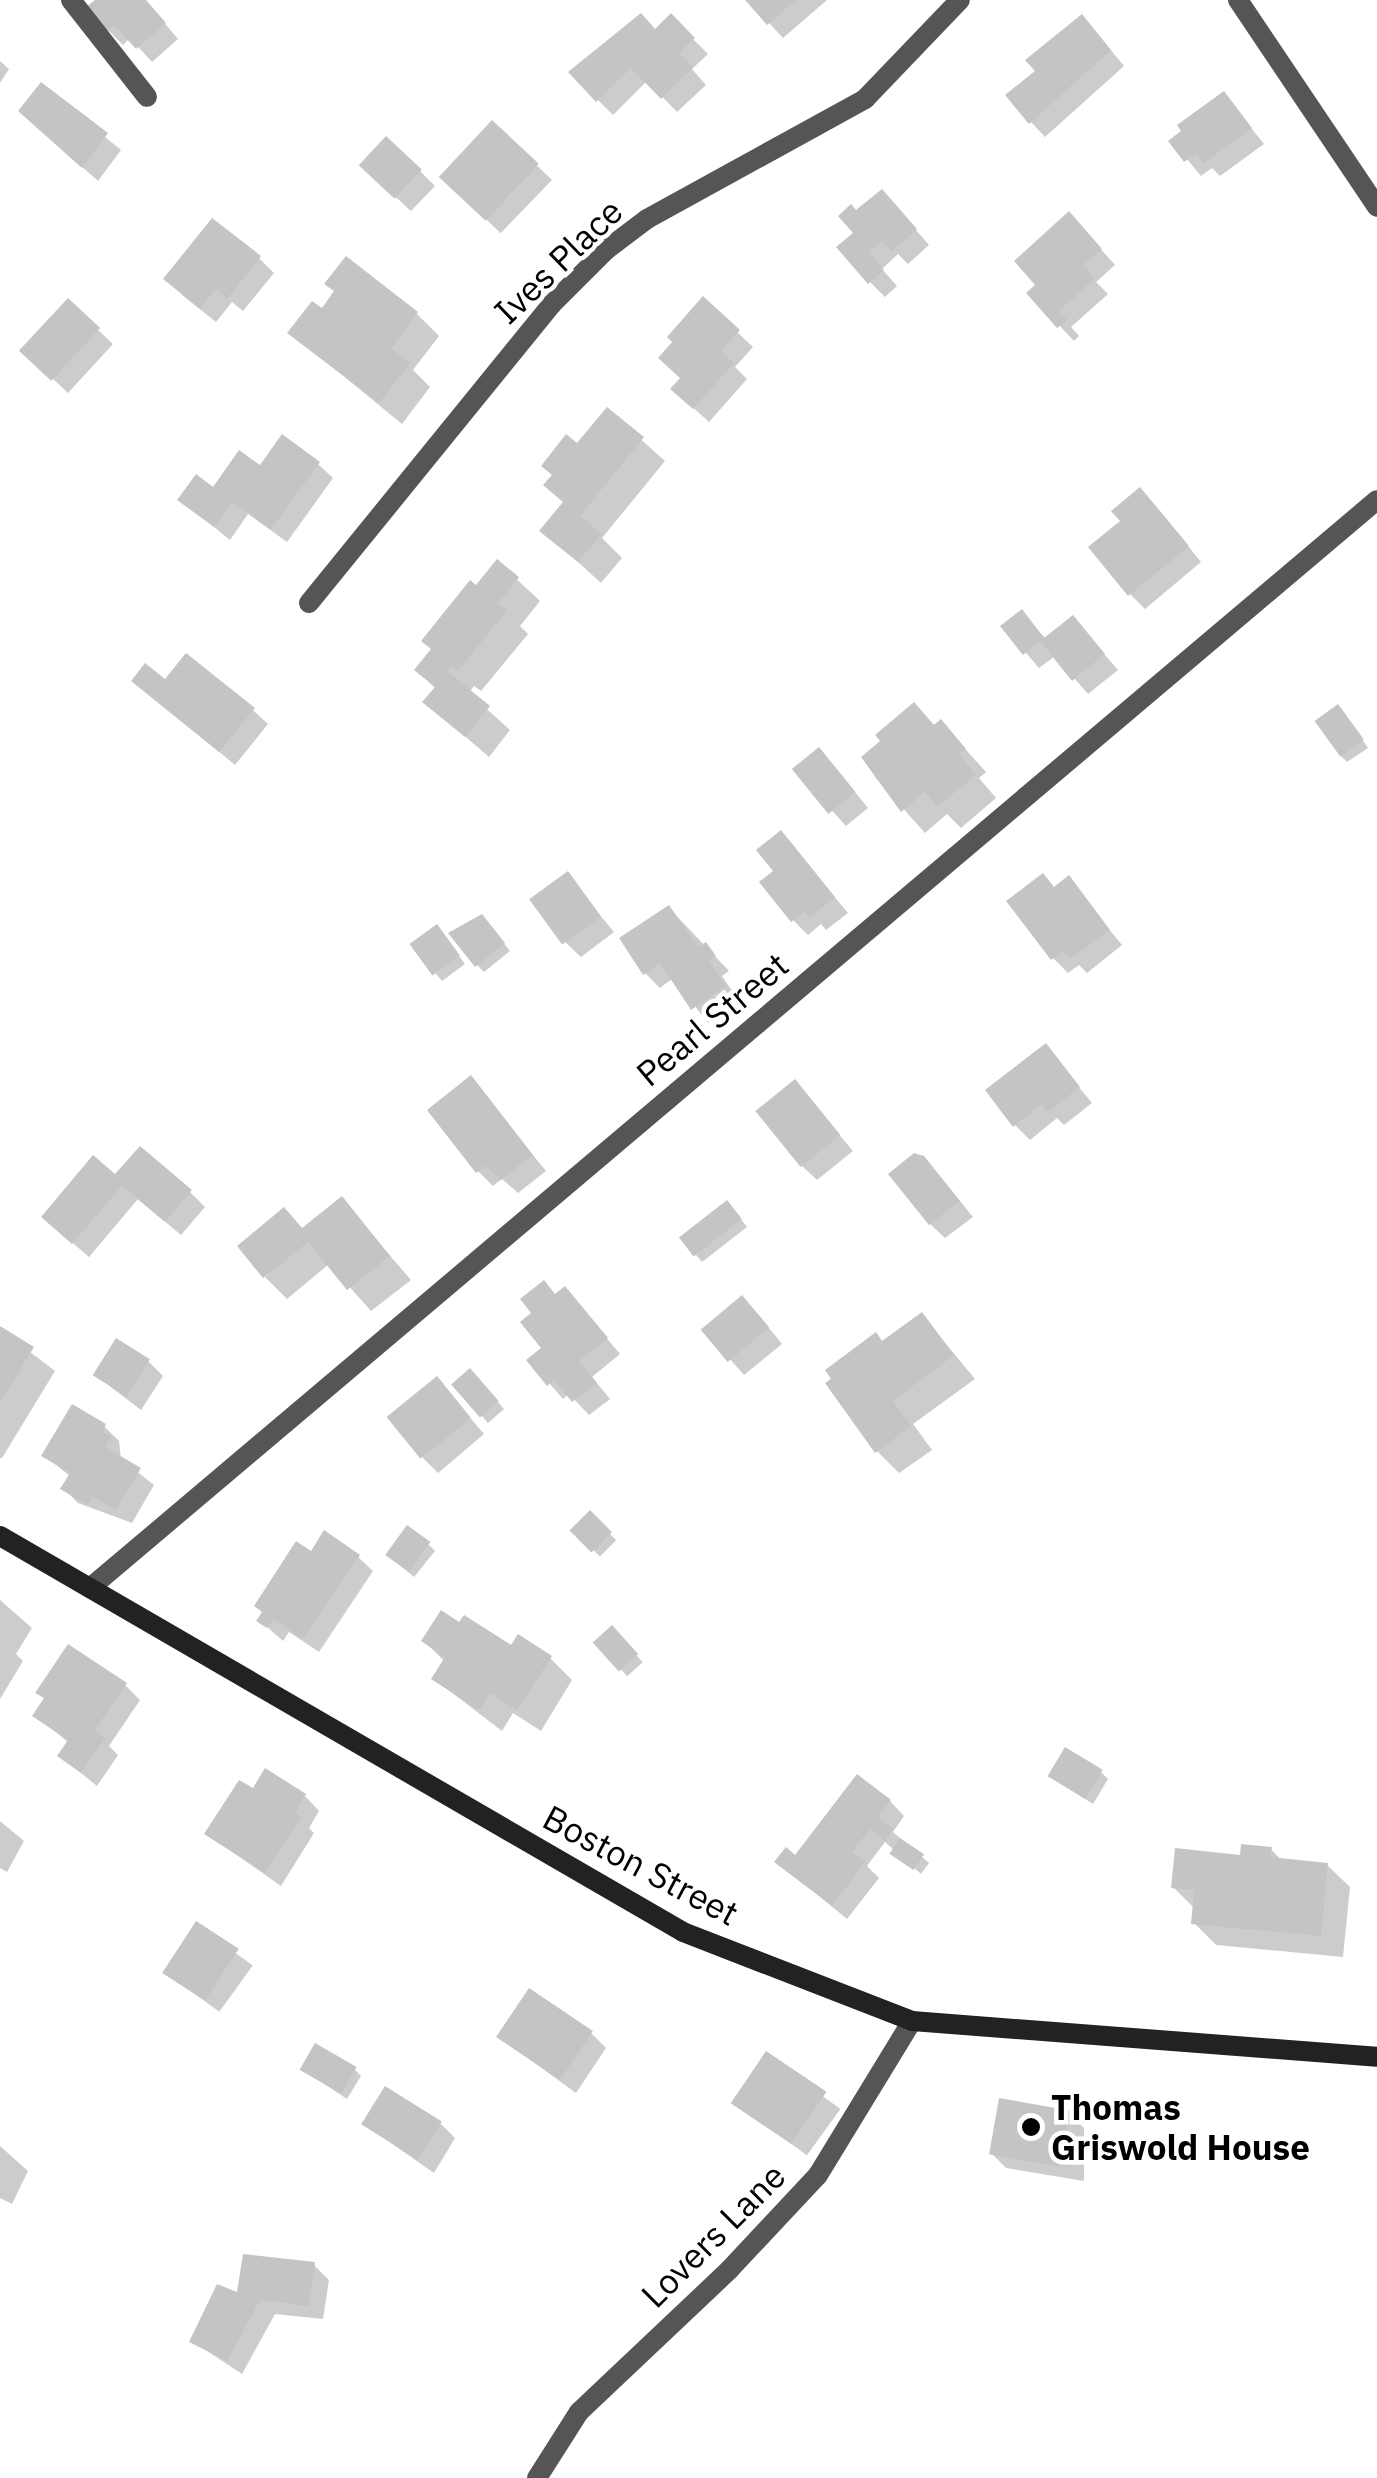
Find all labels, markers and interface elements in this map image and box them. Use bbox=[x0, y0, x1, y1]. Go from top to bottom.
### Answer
street label: Ives Place bbox=[485, 190, 631, 332]
street label: Pearl Street bbox=[628, 943, 796, 1095]
street label: Boston Street bbox=[536, 1796, 746, 1934]
place label: Thomas Griswold House bbox=[1051, 2086, 1310, 2168]
marker: Thomas Griswold House bbox=[1020, 2116, 1042, 2138]
street label: Lovers Lane bbox=[632, 2154, 794, 2316]

